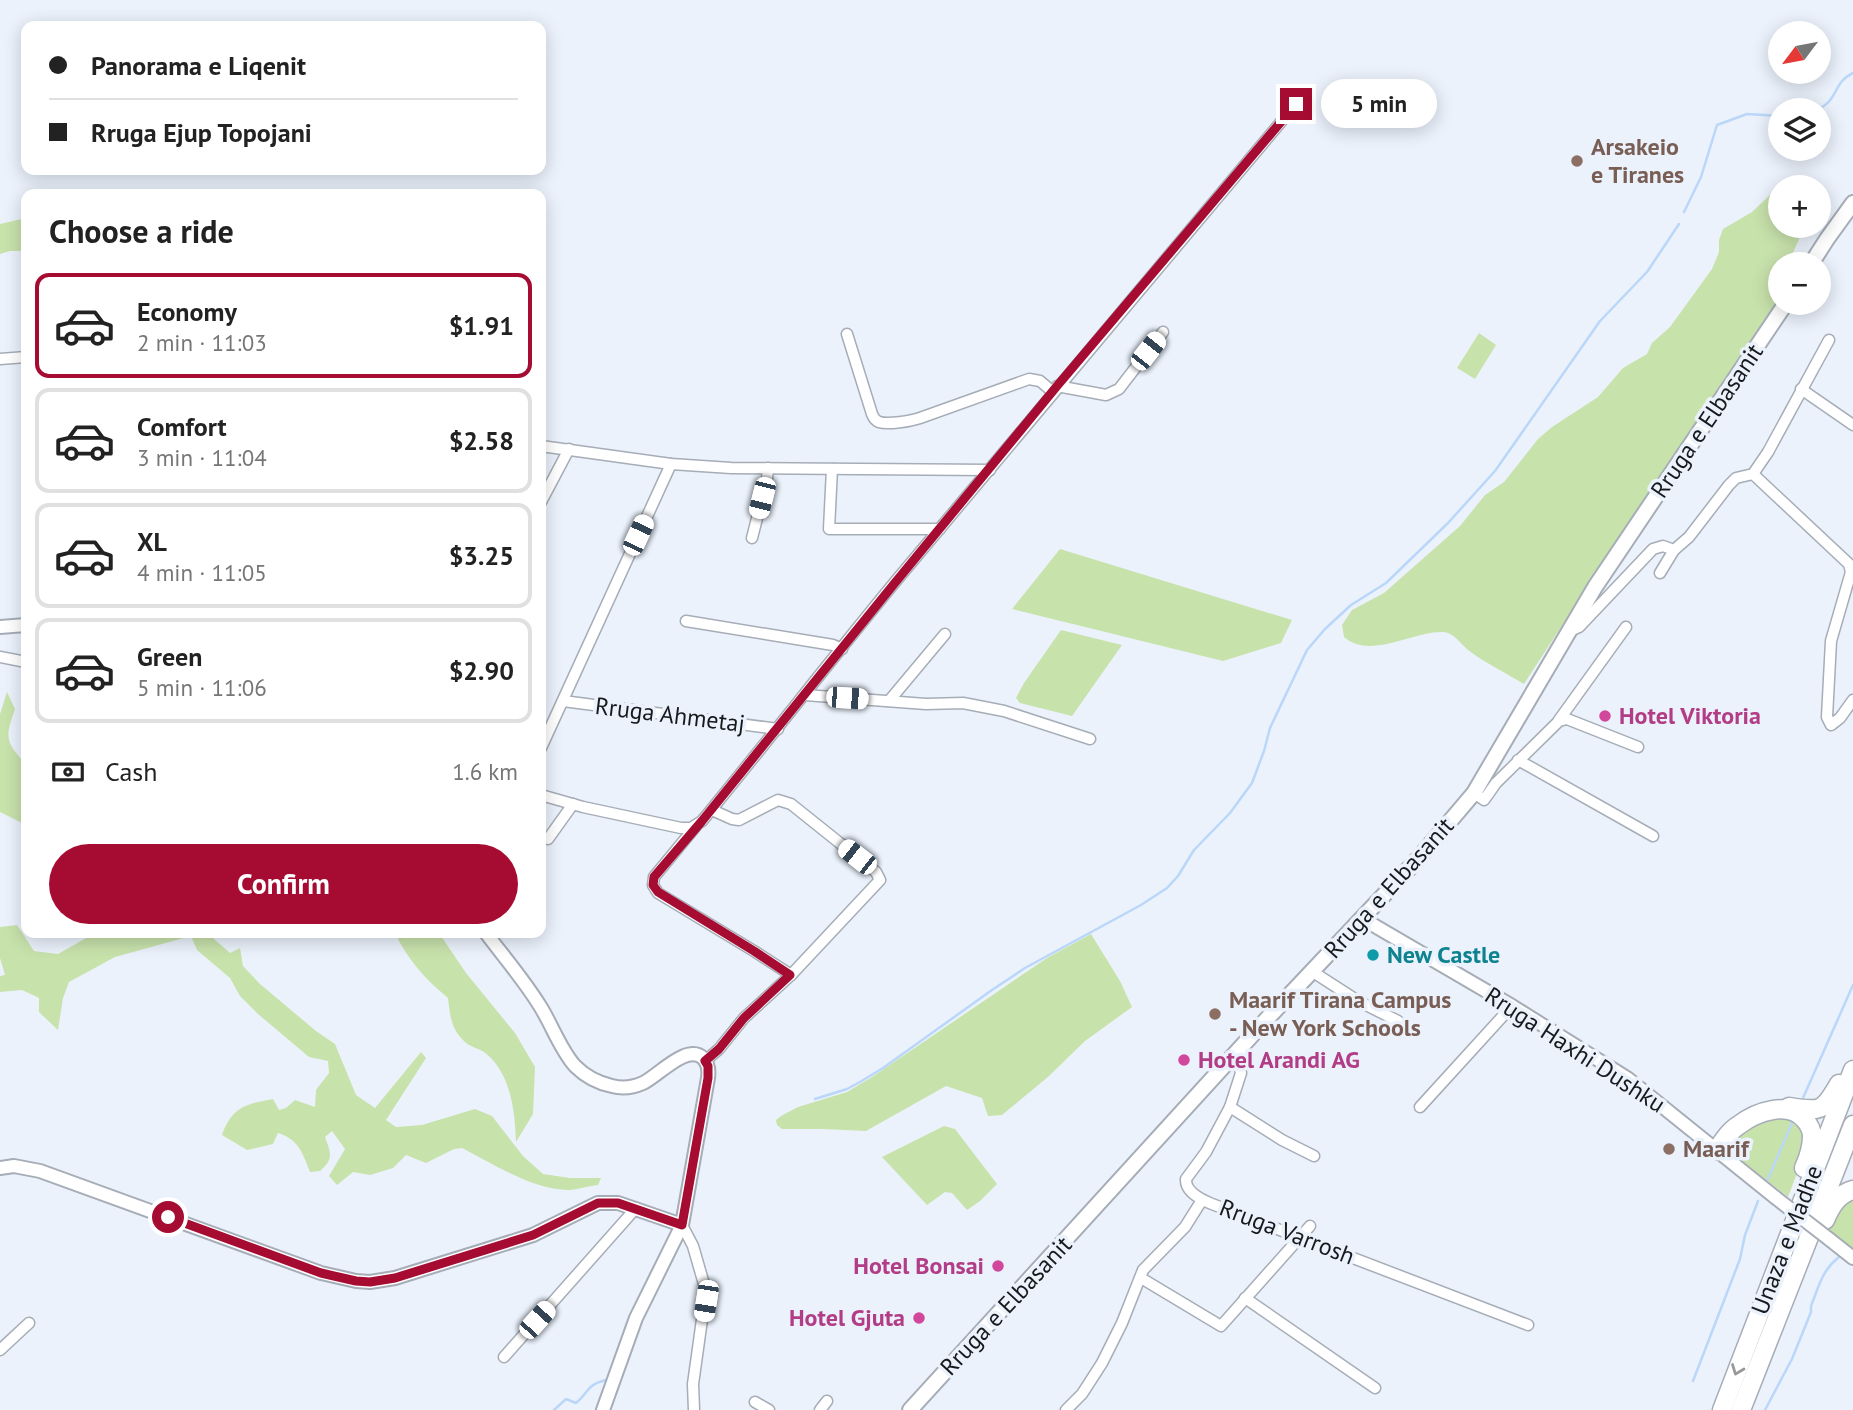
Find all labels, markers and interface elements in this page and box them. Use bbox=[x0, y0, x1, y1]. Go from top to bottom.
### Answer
north arrow bbox=[1768, 21, 1830, 84]
map controls bbox=[1768, 21, 1831, 315]
text: Panorama e Liqenit bbox=[91, 49, 306, 82]
callout: 5 min bbox=[1320, 80, 1436, 128]
route end bbox=[1280, 88, 1312, 120]
text: 5 min bbox=[1351, 89, 1407, 118]
button: layers bbox=[1768, 98, 1831, 161]
text: Rruga Ejup Topojani bbox=[91, 116, 312, 149]
place label: Arsakeio e Tiranes bbox=[1591, 131, 1684, 190]
marker: Arsakeio e Tiranes bbox=[1569, 153, 1585, 169]
button: + bbox=[1768, 175, 1831, 238]
text: Choose a ride bbox=[49, 210, 234, 252]
button: − bbox=[1768, 252, 1831, 315]
icon: car bbox=[53, 294, 116, 357]
text: Economy bbox=[137, 295, 237, 328]
text: $1.91 bbox=[449, 309, 514, 342]
text: 2 min · 11:03 bbox=[137, 328, 267, 357]
car bbox=[1127, 328, 1170, 374]
street label: Rruga e Elbasanit bbox=[1644, 338, 1770, 504]
icon: car bbox=[53, 409, 116, 472]
text: Comfort bbox=[137, 410, 227, 443]
text: $2.58 bbox=[449, 424, 514, 457]
text: 3 min · 11:04 bbox=[137, 443, 267, 472]
car bbox=[747, 475, 778, 521]
car bbox=[620, 512, 657, 558]
icon: car bbox=[53, 524, 116, 587]
text: XL bbox=[137, 525, 167, 558]
text: $3.25 bbox=[449, 539, 514, 572]
text: 4 min · 11:05 bbox=[137, 558, 267, 587]
icon: car bbox=[53, 639, 116, 702]
text: Green bbox=[137, 640, 202, 673]
text: $2.90 bbox=[449, 654, 514, 687]
text: 5 min · 11:06 bbox=[137, 673, 267, 702]
car bbox=[826, 686, 869, 710]
street label: Rruga Ahmetaj bbox=[593, 690, 747, 739]
place label: Hotel Viktoria bbox=[1619, 700, 1761, 731]
marker: Hotel Viktoria bbox=[1597, 708, 1613, 724]
icon: cash bbox=[49, 753, 87, 791]
text: Cash bbox=[105, 755, 157, 788]
text: 1.6 km bbox=[452, 757, 518, 786]
street label: Rruga e Elbasanit bbox=[1317, 811, 1460, 965]
car bbox=[834, 836, 881, 878]
button: Confirm bbox=[49, 844, 518, 924]
place label: New Castle bbox=[1387, 939, 1500, 970]
marker: New Castle bbox=[1365, 947, 1381, 963]
street label: Rruga Haxhi Dushku bbox=[1479, 980, 1671, 1119]
place label: Maarif Tirana Campus - New York Schools bbox=[1229, 984, 1451, 1043]
marker: Maarif Tirana Campus - New York Schools bbox=[1207, 1006, 1223, 1022]
place label: Hotel Arandi AG bbox=[1198, 1044, 1360, 1075]
marker: Hotel Arandi AG bbox=[1176, 1052, 1192, 1068]
place label: Maarif bbox=[1683, 1133, 1750, 1164]
marker: Maarif bbox=[1661, 1141, 1677, 1157]
street label: Unaza e Madhe bbox=[1744, 1161, 1829, 1319]
street label: Rruga Varrosh bbox=[1215, 1192, 1359, 1272]
route start bbox=[152, 1201, 184, 1233]
street label: Rruga e Elbasanit bbox=[933, 1229, 1078, 1382]
place label: Hotel Bonsai bbox=[853, 1250, 984, 1281]
marker: Hotel Bonsai bbox=[990, 1258, 1006, 1274]
car bbox=[693, 1279, 720, 1323]
car bbox=[516, 1297, 559, 1343]
place label: Hotel Gjuta bbox=[789, 1302, 905, 1333]
marker: Hotel Gjuta bbox=[911, 1310, 927, 1326]
one-way arrow bbox=[1731, 1364, 1745, 1376]

